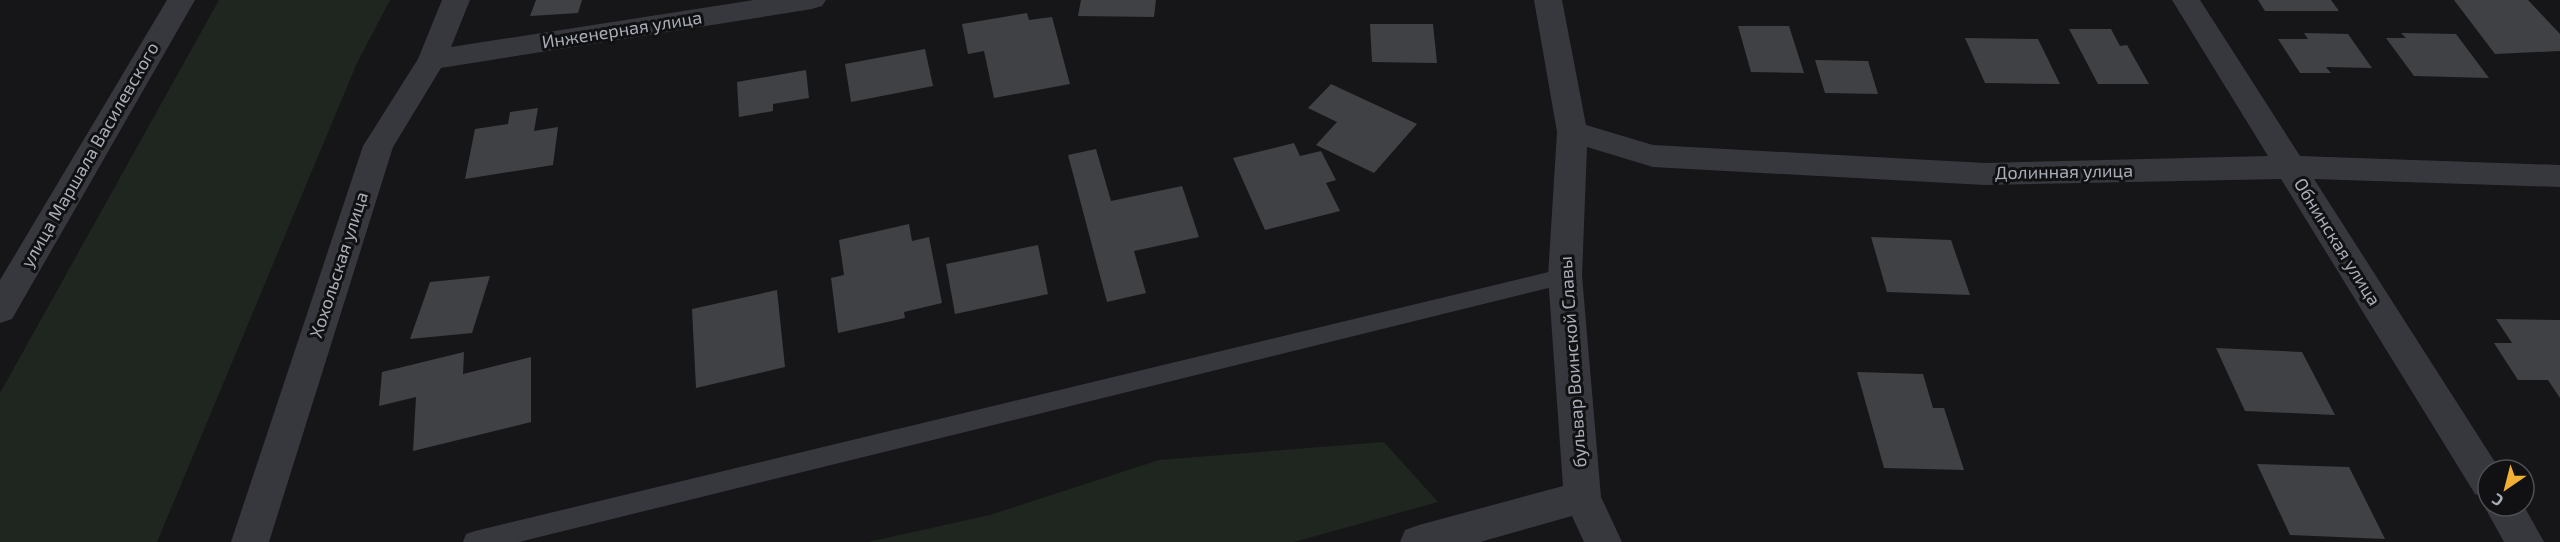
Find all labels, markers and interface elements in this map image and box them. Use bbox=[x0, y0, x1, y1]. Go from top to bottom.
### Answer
street label: Инженерная улица bbox=[540, 5, 704, 53]
street label: улица Маршала Василевского bbox=[15, 38, 163, 271]
street label: Долинная улица bbox=[1995, 159, 2133, 183]
street label: Обнинская улица bbox=[2290, 174, 2386, 309]
street label: Хохольская улица bbox=[304, 189, 372, 341]
street label: бульвар Воинской Славы bbox=[1554, 256, 1590, 469]
north arrow bbox=[2476, 458, 2536, 518]
text: С bbox=[2488, 490, 2506, 511]

